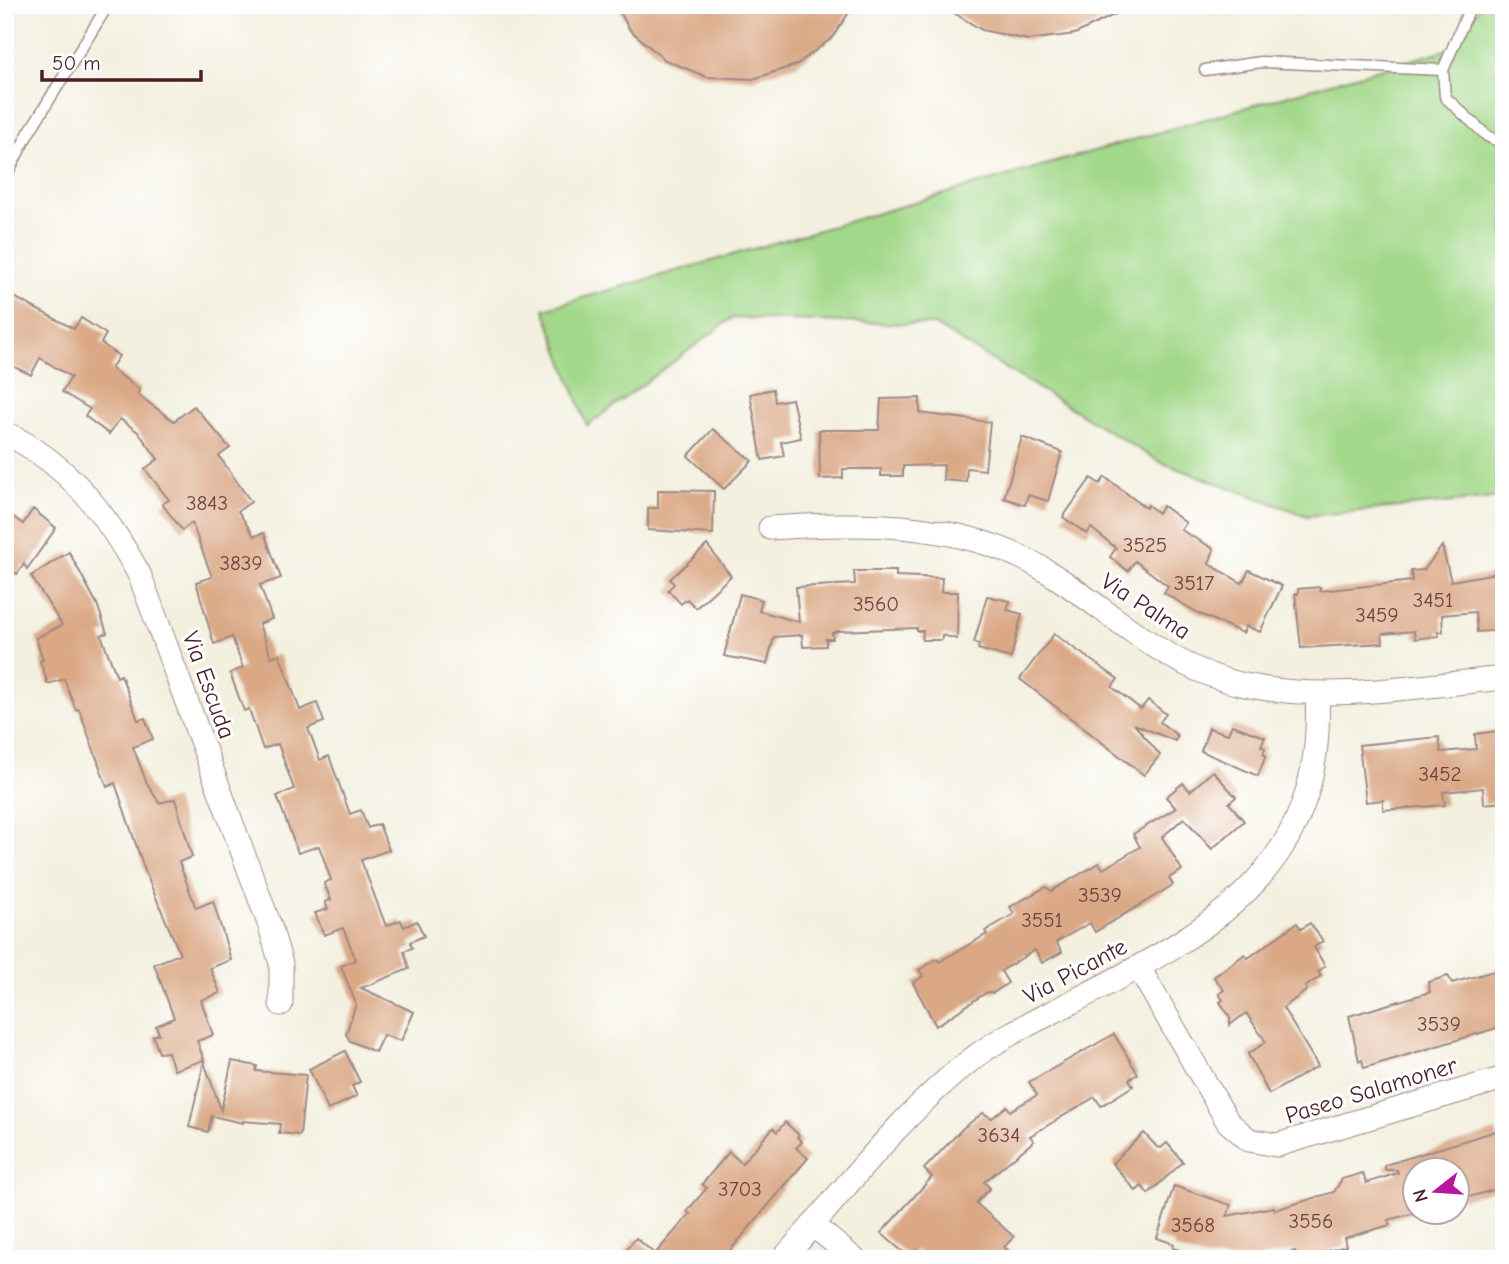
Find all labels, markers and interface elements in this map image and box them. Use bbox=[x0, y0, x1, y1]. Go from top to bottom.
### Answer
scale bar bbox=[42, 38, 201, 82]
text: 50 m bbox=[52, 51, 101, 75]
house number: 3843 bbox=[186, 491, 228, 515]
house number: 3525 bbox=[1123, 533, 1167, 557]
house number: 3839 bbox=[219, 551, 263, 575]
street label: Via Palma bbox=[1096, 567, 1196, 645]
house number: 3517 bbox=[1174, 571, 1214, 595]
house number: 3451 bbox=[1413, 588, 1453, 612]
house number: 3560 bbox=[853, 592, 899, 616]
house number: 3459 bbox=[1355, 603, 1399, 627]
street label: Via Escuda bbox=[177, 628, 241, 742]
house number: 3452 bbox=[1418, 762, 1462, 786]
house number: 3539 bbox=[1078, 883, 1122, 907]
house number: 3551 bbox=[1021, 908, 1063, 932]
street label: Via Picante bbox=[1019, 932, 1131, 1010]
house number: 3539 bbox=[1417, 1012, 1461, 1036]
street label: Paseo Salamoner bbox=[1282, 1050, 1461, 1129]
house number: 3634 bbox=[978, 1123, 1020, 1147]
north arrow bbox=[1400, 1156, 1470, 1226]
house number: 3703 bbox=[718, 1177, 762, 1201]
text: N bbox=[1408, 1187, 1433, 1205]
house number: 3556 bbox=[1289, 1209, 1333, 1233]
house number: 3568 bbox=[1171, 1213, 1215, 1237]

